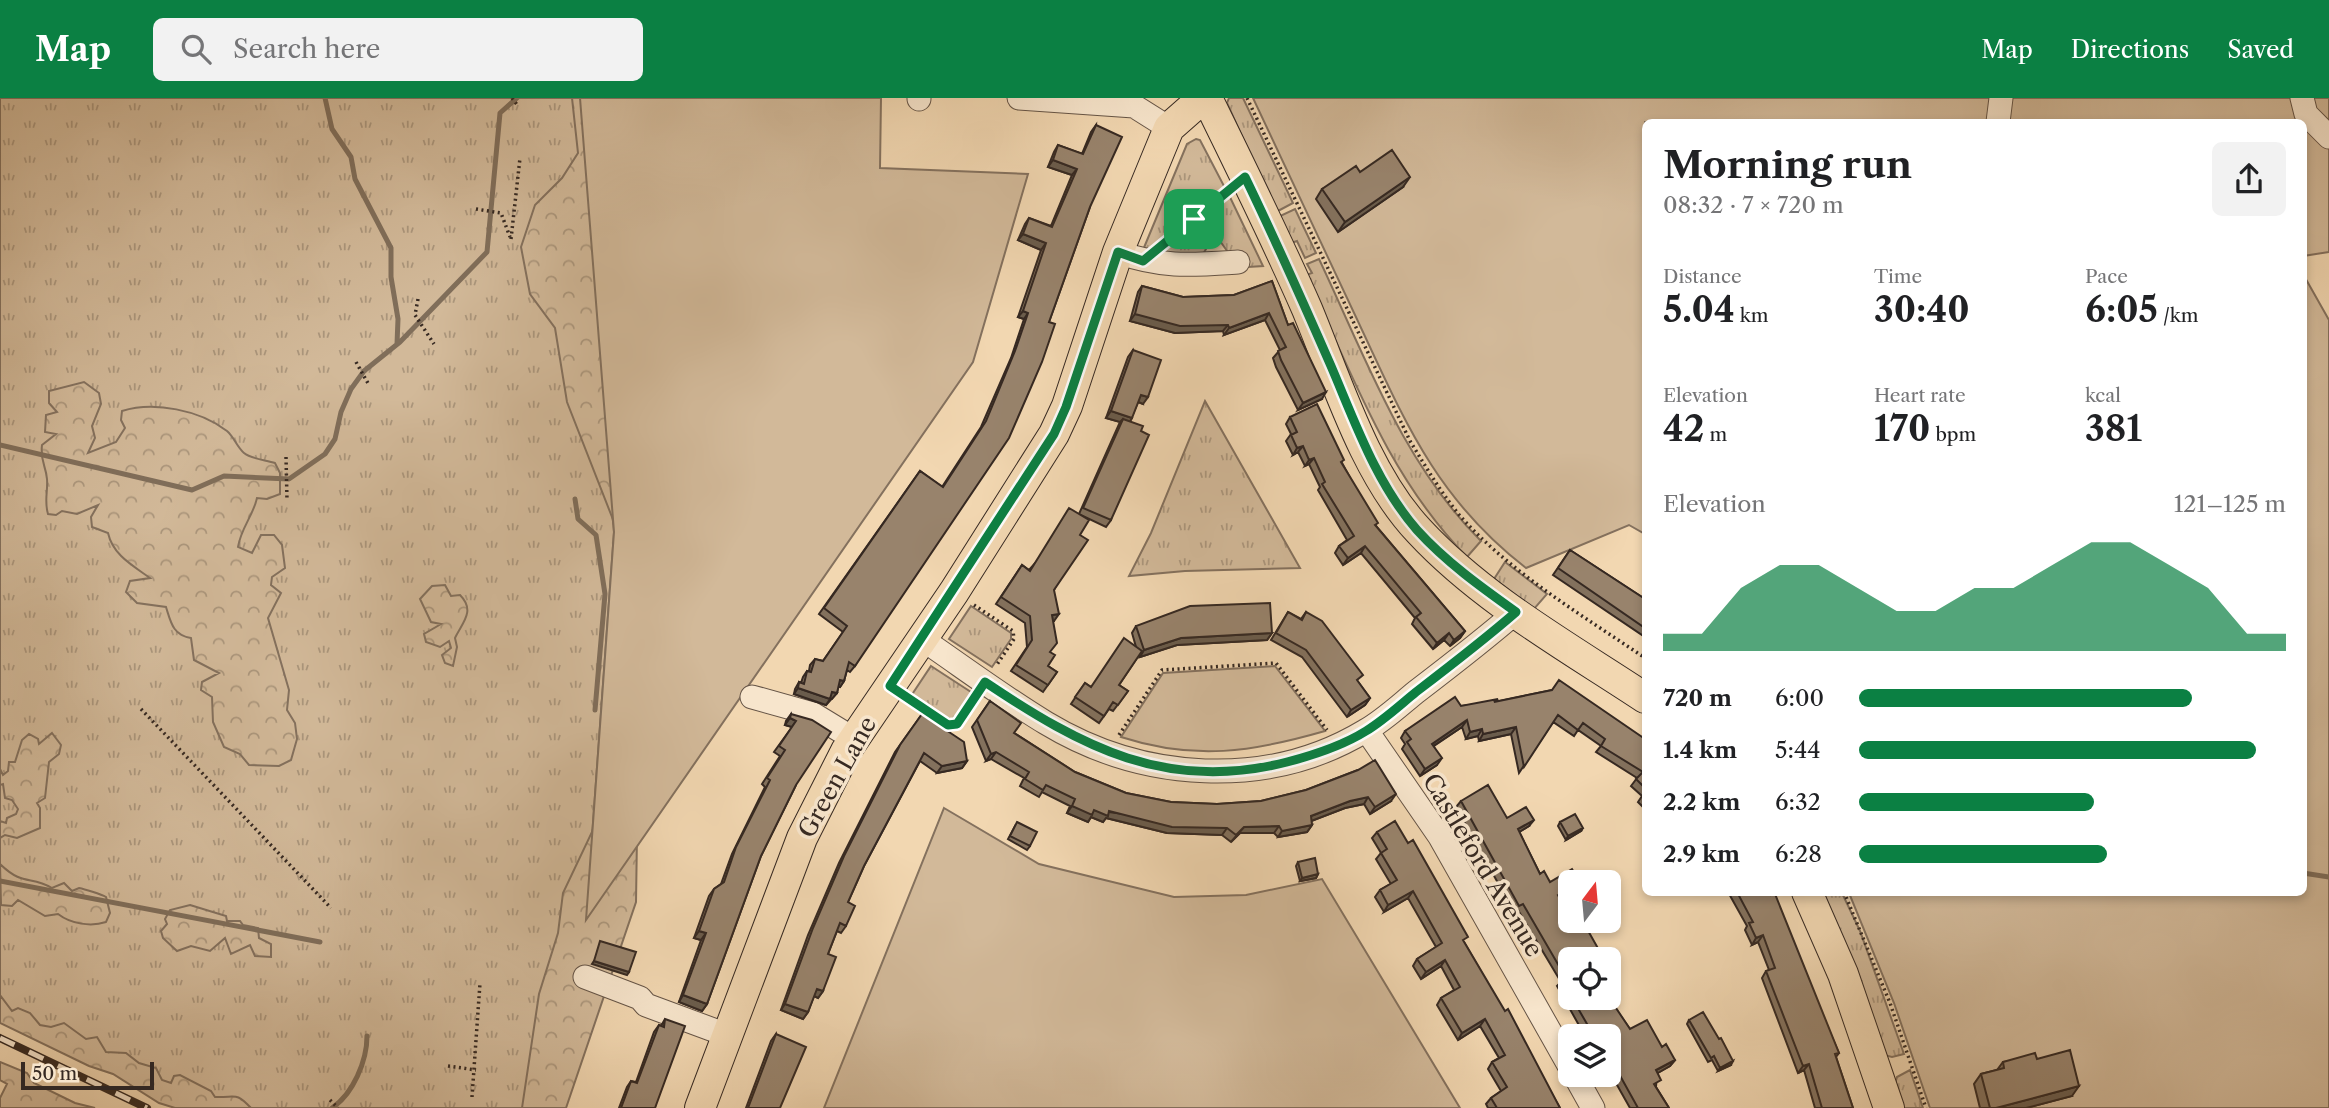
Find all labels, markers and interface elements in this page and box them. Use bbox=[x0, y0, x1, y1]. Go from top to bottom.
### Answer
search box bbox=[153, 18, 643, 81]
text: Map bbox=[35, 29, 111, 70]
icon: search bbox=[177, 30, 215, 68]
text: Search here bbox=[233, 33, 380, 65]
text: Map bbox=[1981, 35, 2033, 64]
text: Directions bbox=[2071, 35, 2189, 64]
text: Saved bbox=[2227, 35, 2294, 64]
text: Morning run bbox=[1663, 141, 1912, 188]
button: share bbox=[2212, 142, 2286, 216]
pin bbox=[1164, 189, 1224, 249]
text: 08:32 · 7 × 720 m bbox=[1663, 191, 1844, 219]
icon: arrive bbox=[1175, 200, 1213, 238]
text: Distance bbox=[1663, 265, 1742, 288]
text: Time bbox=[1874, 265, 1922, 288]
text: Pace bbox=[2085, 265, 2128, 288]
text: 5.04 bbox=[1663, 288, 1735, 331]
text: 30:40 bbox=[1874, 288, 1970, 331]
text: 6:05 bbox=[2085, 288, 2158, 331]
text: km bbox=[1735, 304, 1768, 327]
text: /km bbox=[2158, 304, 2199, 327]
text: Elevation bbox=[1663, 384, 1748, 407]
text: Heart rate bbox=[1874, 384, 1966, 407]
text: kcal bbox=[2085, 384, 2121, 407]
text: 42 bbox=[1663, 407, 1704, 450]
text: 170 bbox=[1874, 407, 1930, 450]
text: 381 bbox=[2085, 407, 2142, 450]
text: m bbox=[1704, 423, 1727, 446]
text: bpm bbox=[1930, 423, 1976, 446]
text: Elevation bbox=[1663, 490, 1766, 518]
text: 121–125 m bbox=[2174, 490, 2286, 518]
text: 720 m bbox=[1663, 684, 1732, 712]
text: 6:00 bbox=[1775, 684, 1824, 712]
street label: Green Lane bbox=[792, 711, 882, 843]
text: 1.4 km bbox=[1663, 736, 1737, 764]
text: 5:44 bbox=[1775, 736, 1821, 764]
street label: Castleford Avenue bbox=[1417, 768, 1549, 962]
text: 2.2 km bbox=[1663, 788, 1740, 816]
text: 6:32 bbox=[1775, 788, 1821, 816]
text: 2.9 km bbox=[1663, 840, 1740, 868]
text: 6:28 bbox=[1775, 840, 1822, 868]
north arrow bbox=[1558, 870, 1620, 933]
map controls bbox=[1558, 870, 1621, 1087]
button: locate bbox=[1558, 947, 1621, 1010]
button: layers bbox=[1558, 1024, 1621, 1087]
scale bar bbox=[21, 1059, 154, 1091]
text: 50 m bbox=[32, 1062, 77, 1085]

